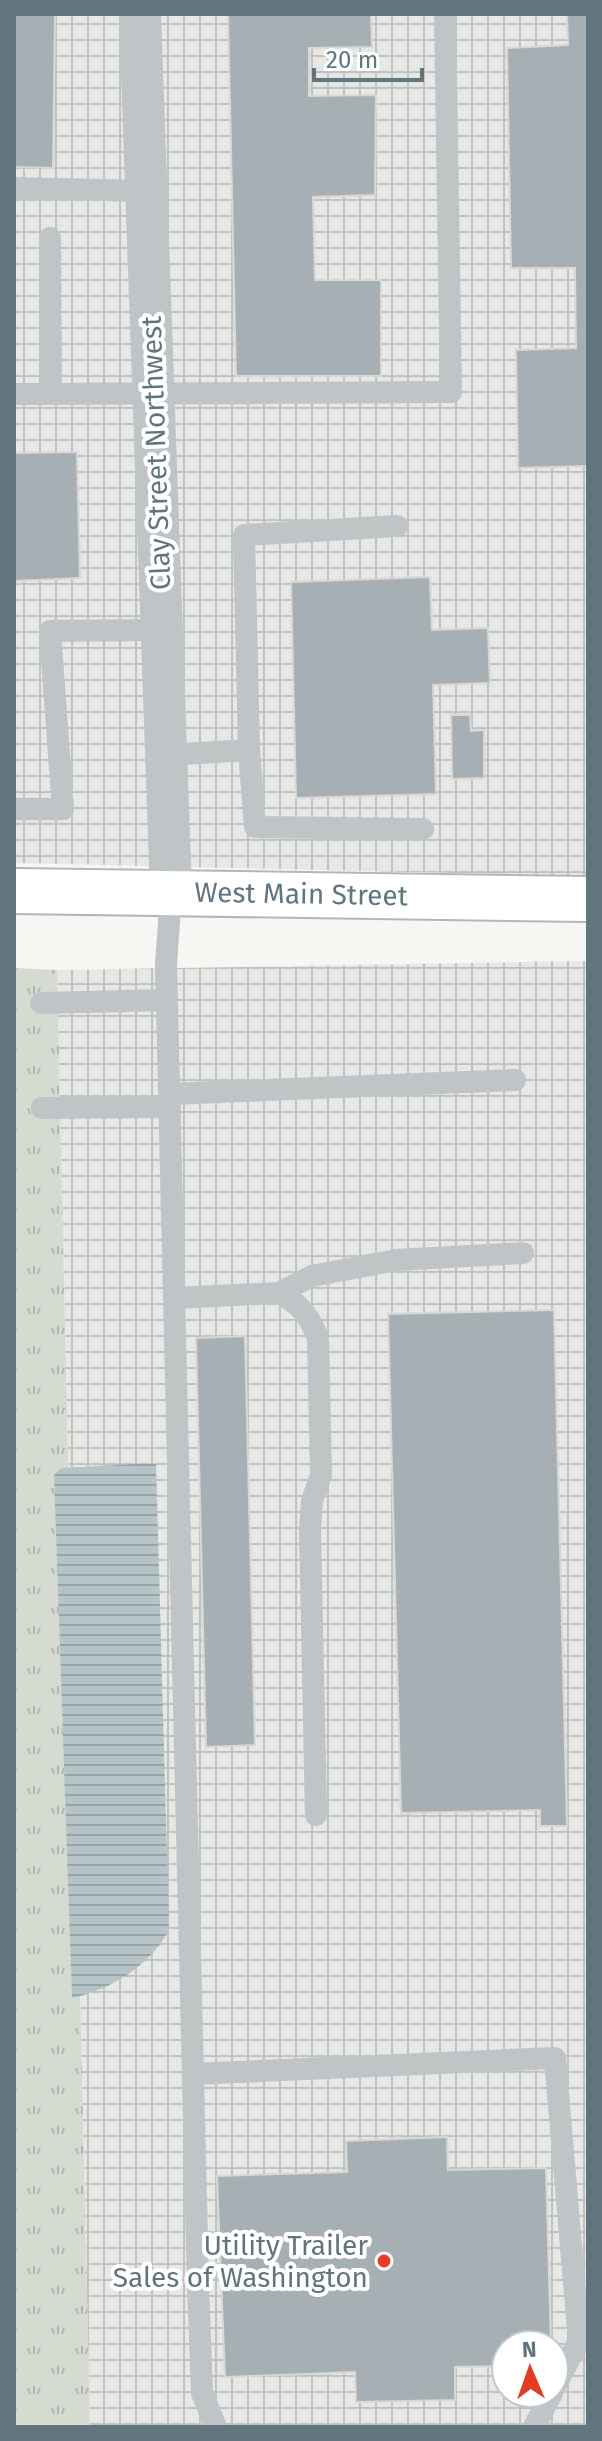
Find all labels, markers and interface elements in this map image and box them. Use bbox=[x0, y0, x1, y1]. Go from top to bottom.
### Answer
scale bar bbox=[314, 32, 422, 82]
text: 20 m bbox=[326, 46, 378, 74]
street label: Clay Street Northwest bbox=[135, 315, 177, 591]
street label: West Main Street bbox=[194, 876, 409, 912]
place label: Utility Trailer Sales of Washington bbox=[113, 2229, 368, 2294]
marker: Utility Trailer Sales of Washington bbox=[375, 2252, 393, 2270]
north arrow bbox=[490, 2329, 570, 2409]
text: N bbox=[522, 2336, 537, 2363]

